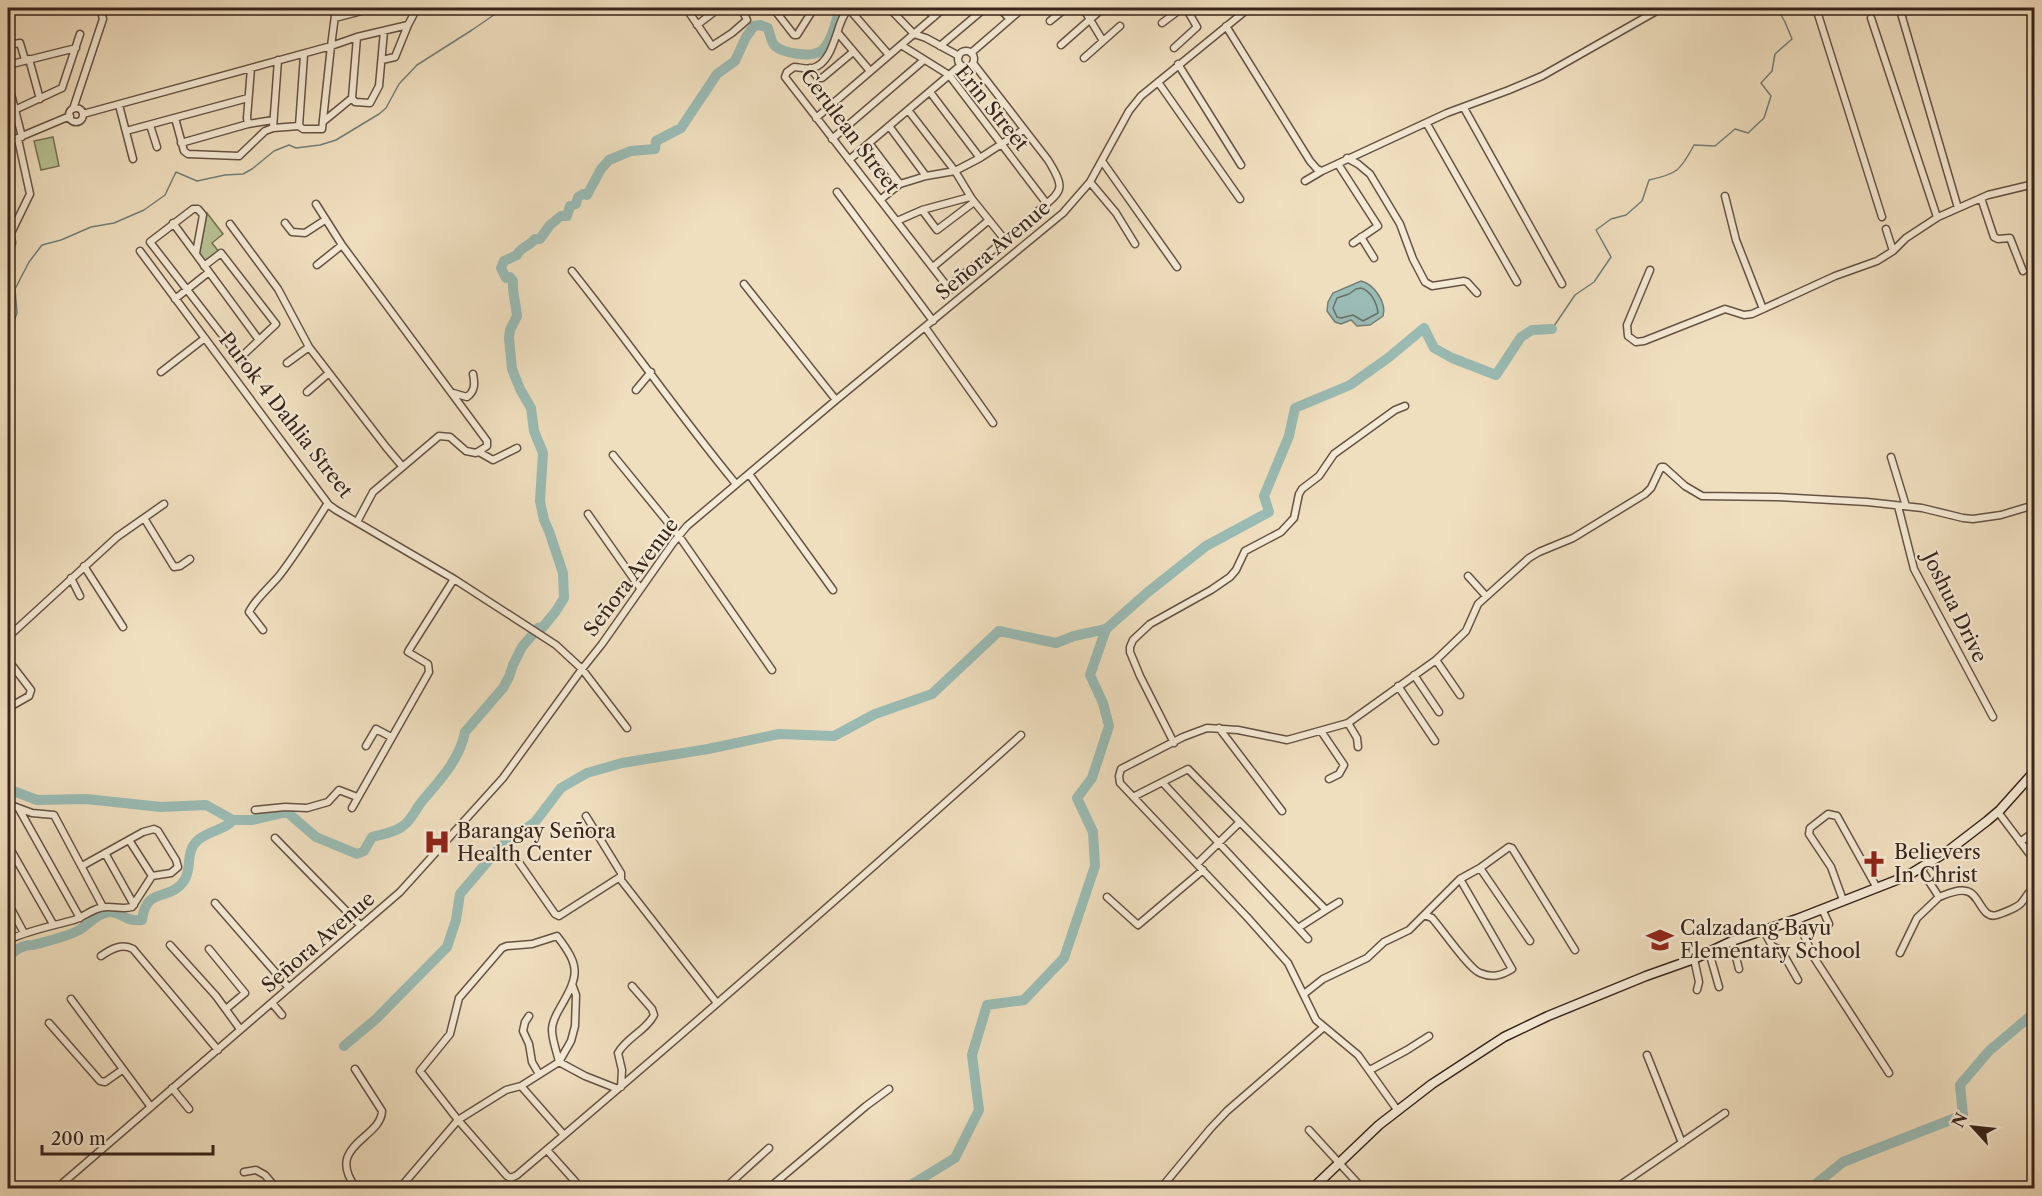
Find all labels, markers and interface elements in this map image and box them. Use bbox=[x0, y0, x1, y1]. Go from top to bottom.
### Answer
street label: Erin Street bbox=[950, 60, 1034, 156]
street label: Cerulean Street bbox=[795, 64, 905, 198]
street label: Señora Avenue bbox=[931, 195, 1055, 305]
street label: Purok 4 Dahlia Street bbox=[214, 328, 358, 502]
street label: Señora Avenue bbox=[579, 513, 683, 641]
street label: Joshua Drive bbox=[1917, 545, 1992, 666]
place label: Barangay Señora Health Center bbox=[457, 819, 616, 866]
hospital icon: Barangay Señora Health Center bbox=[422, 827, 452, 857]
place label: Believers In Christ bbox=[1894, 840, 1981, 887]
church icon: Believers In Christ bbox=[1859, 849, 1889, 879]
street label: Señora Avenue bbox=[257, 886, 379, 998]
place label: Calzadang Bayu Elementary School bbox=[1680, 916, 1861, 963]
school or university icon: Calzadang Bayu Elementary School bbox=[1645, 925, 1675, 955]
north arrow bbox=[1943, 1097, 2003, 1157]
text: N bbox=[1948, 1109, 1972, 1131]
scale bar bbox=[42, 1118, 213, 1156]
text: 200 m bbox=[51, 1128, 106, 1150]

